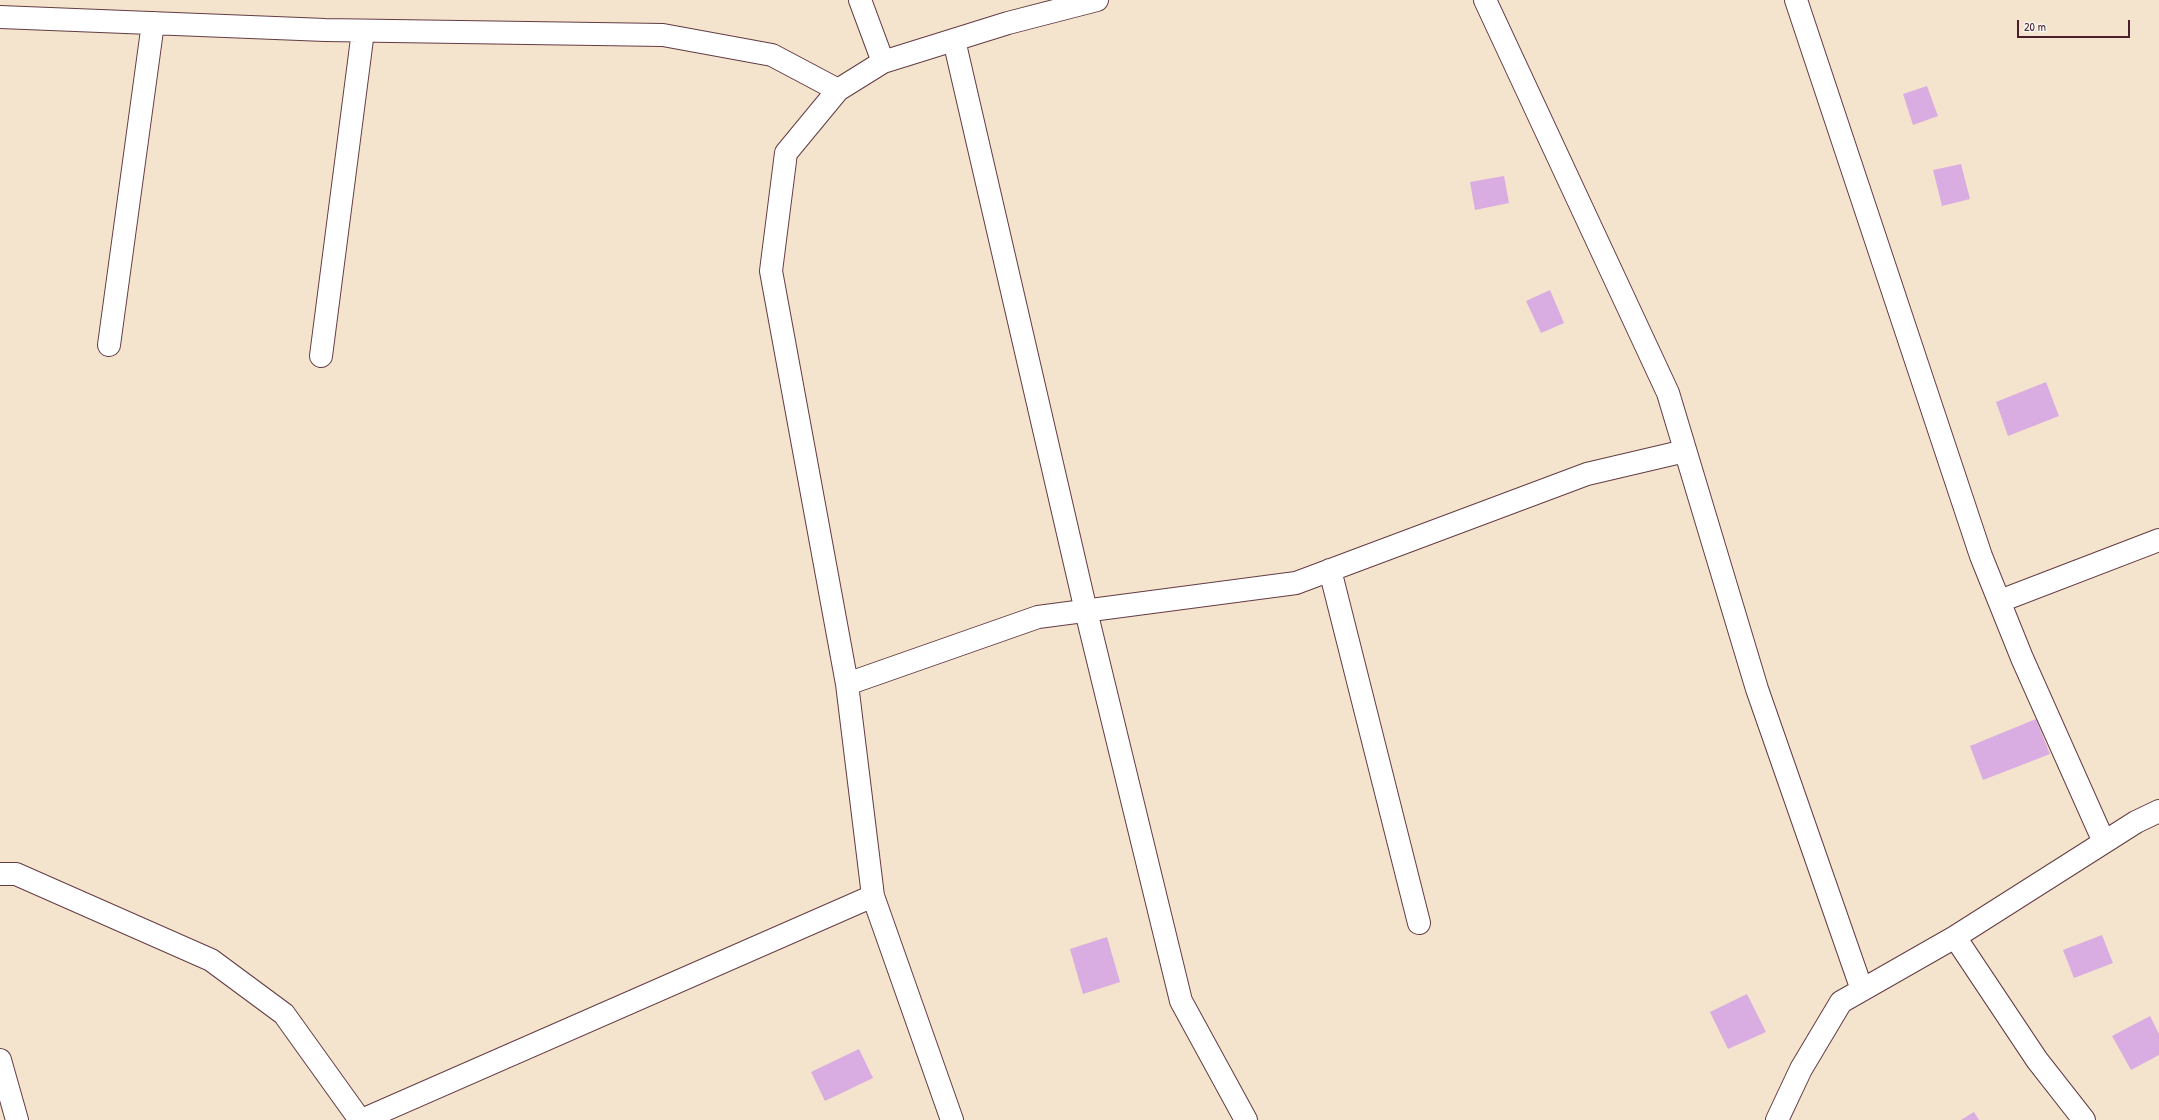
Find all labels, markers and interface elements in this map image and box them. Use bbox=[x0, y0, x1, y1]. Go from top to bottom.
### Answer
scale bar bbox=[2019, 12, 2132, 38]
text: 20 m bbox=[2024, 18, 2046, 35]

